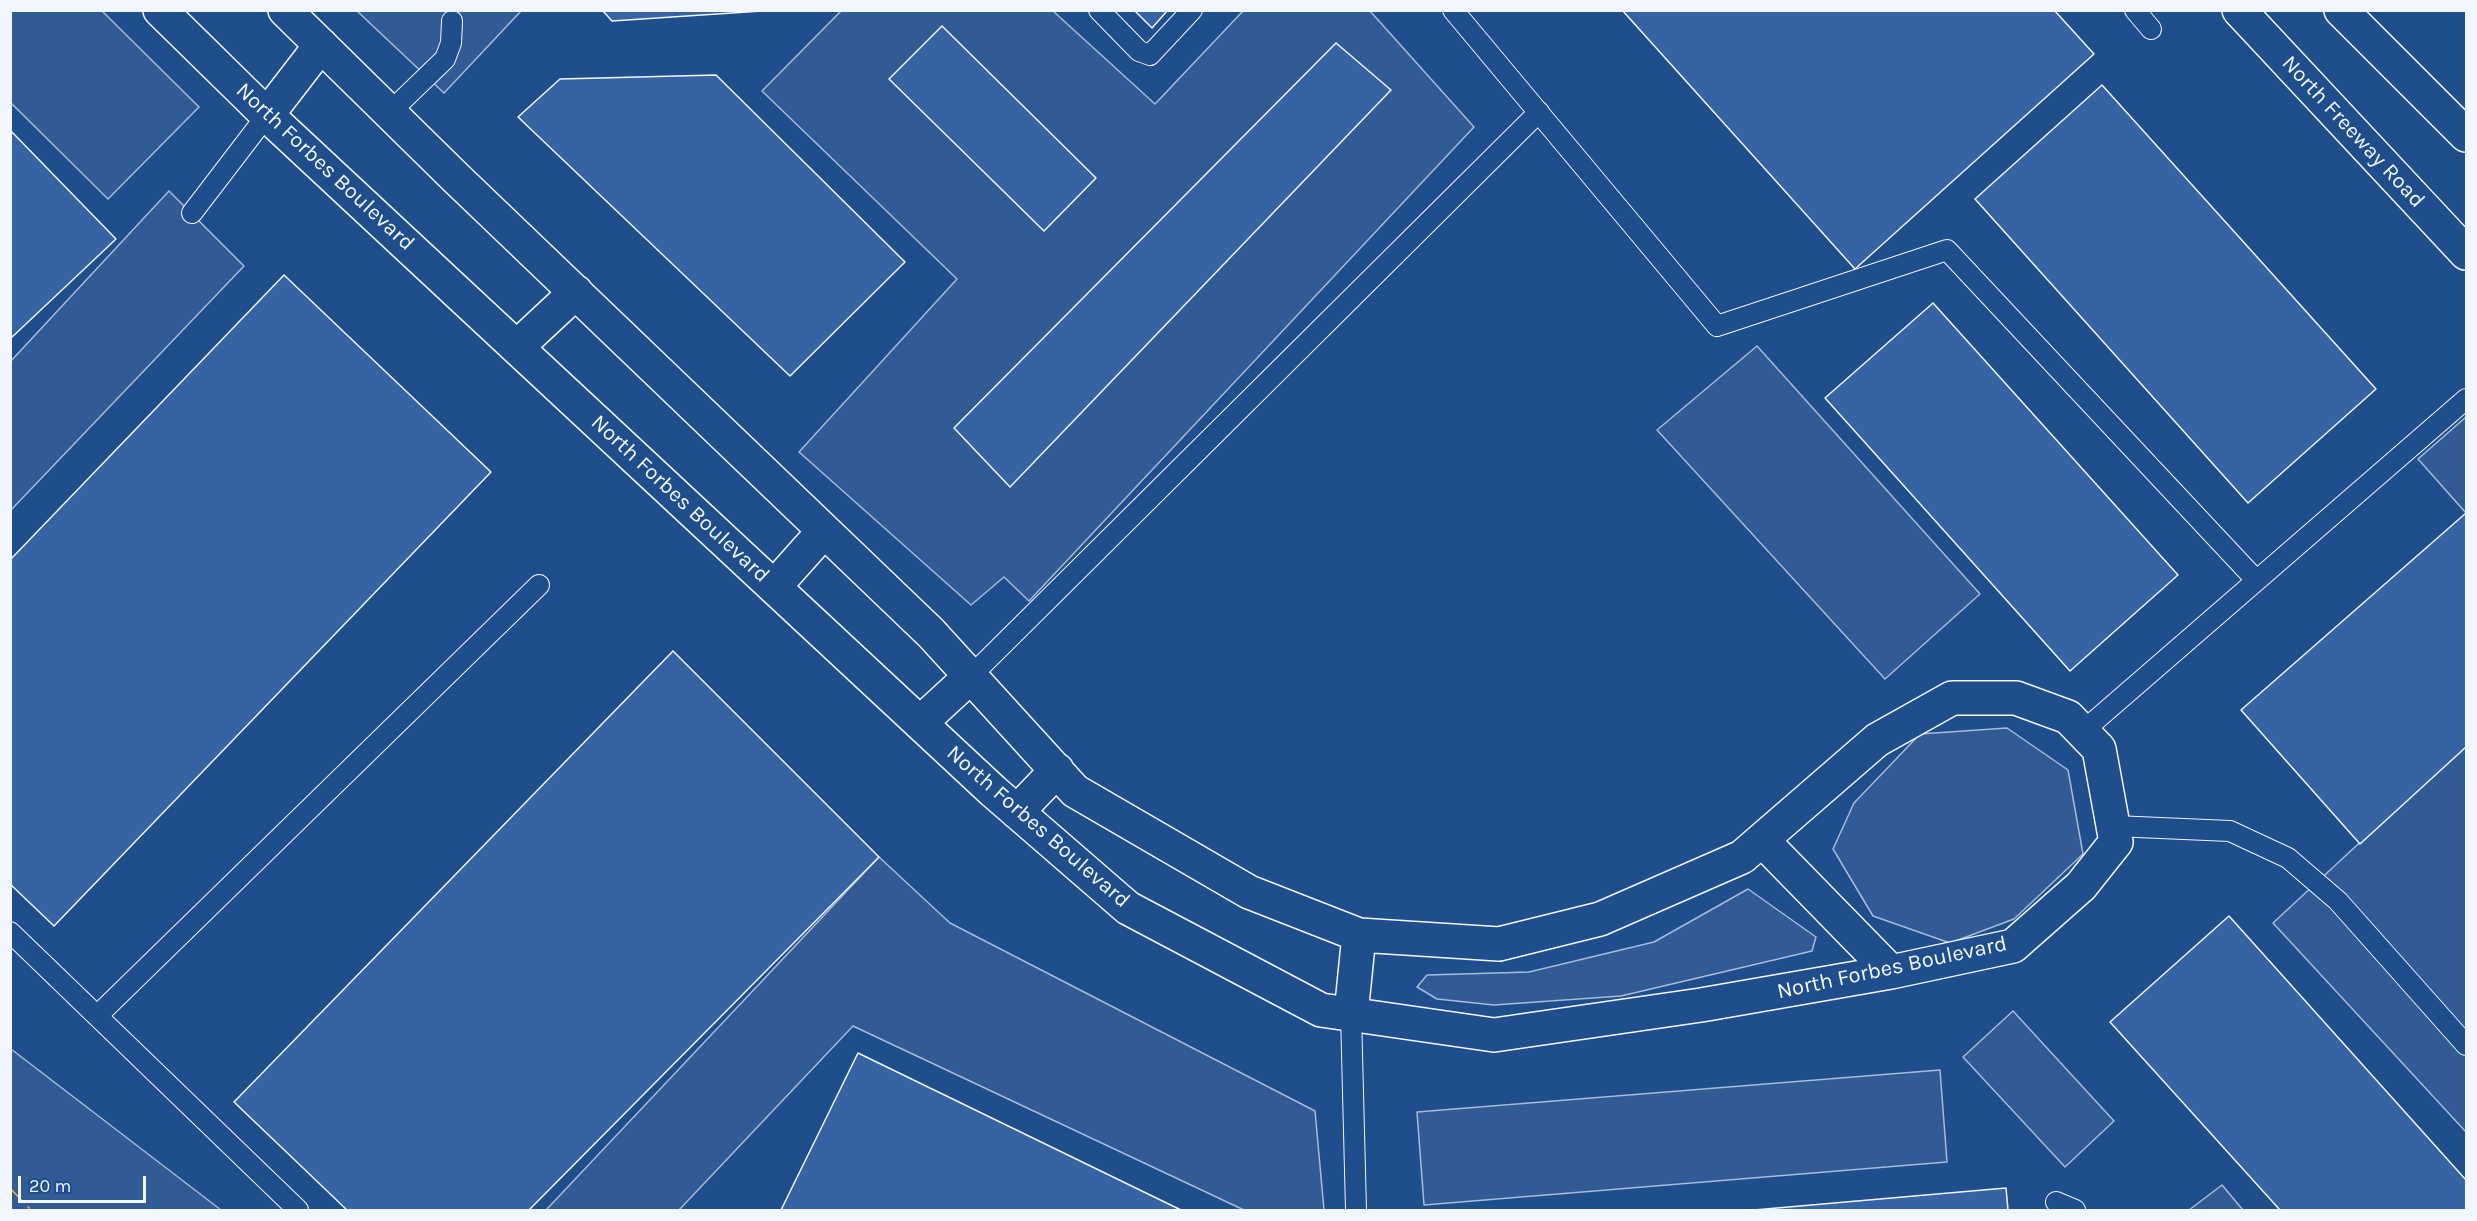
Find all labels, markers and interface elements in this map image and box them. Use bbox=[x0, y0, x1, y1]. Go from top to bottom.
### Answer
street label: North Freeway Road bbox=[2276, 51, 2430, 213]
street label: North Forbes Boulevard bbox=[230, 77, 420, 257]
street label: North Forbes Boulevard bbox=[585, 409, 775, 589]
street label: North Forbes Boulevard bbox=[941, 740, 1135, 914]
street label: North Forbes Boulevard bbox=[1775, 931, 2009, 1005]
scale bar bbox=[21, 1164, 148, 1202]
text: 20 m bbox=[29, 1175, 71, 1197]

